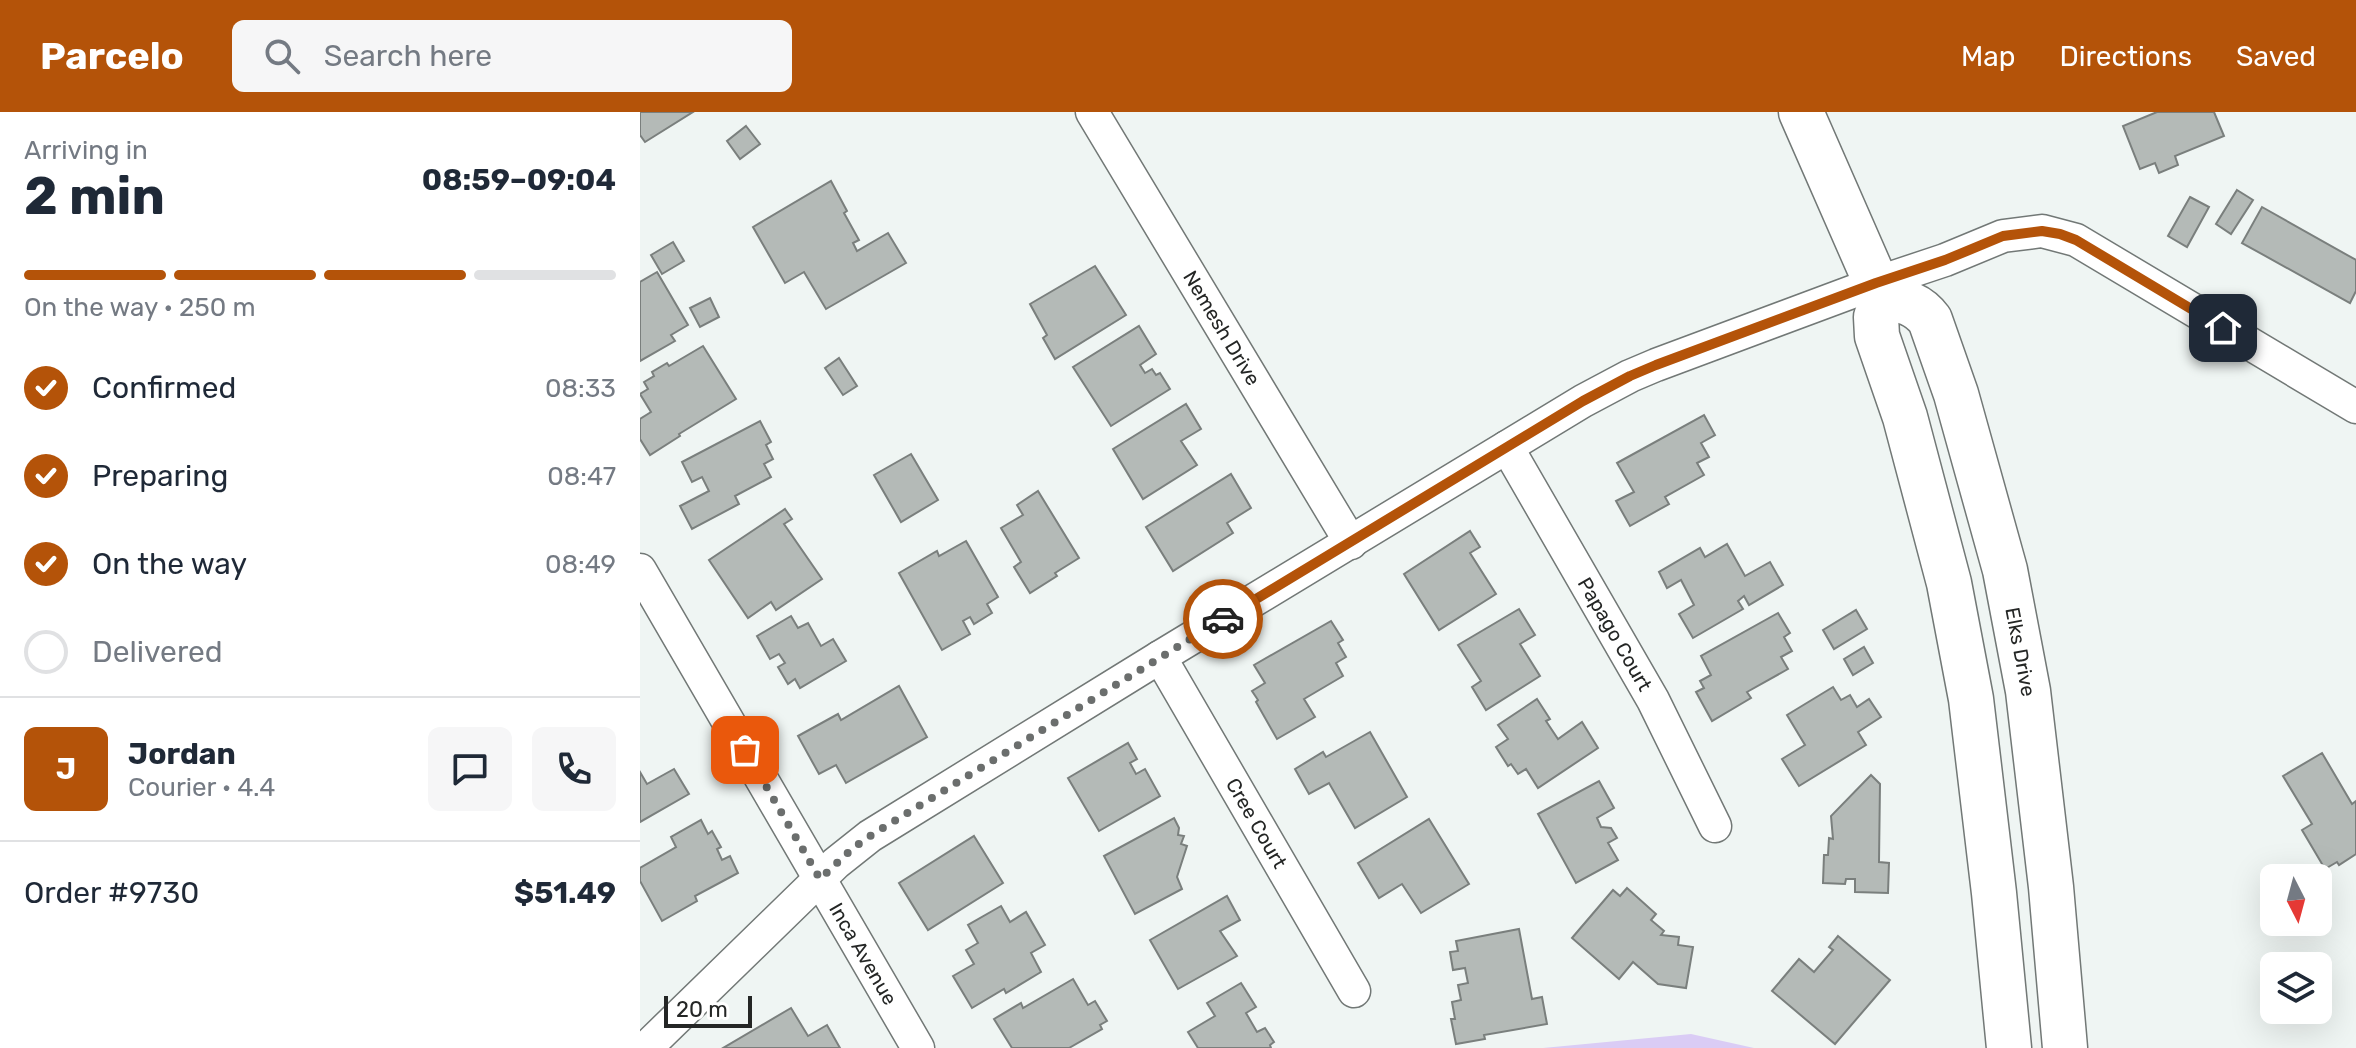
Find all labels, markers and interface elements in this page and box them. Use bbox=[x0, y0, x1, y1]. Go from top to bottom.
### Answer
search box bbox=[232, 20, 792, 92]
text: Parcelo bbox=[40, 33, 184, 79]
icon: search bbox=[260, 34, 304, 78]
text: Search here bbox=[324, 38, 492, 74]
text: Map bbox=[1961, 40, 2015, 73]
text: Directions bbox=[2059, 40, 2192, 73]
text: Saved bbox=[2236, 40, 2316, 73]
text: Arriving in bbox=[24, 135, 148, 166]
text: 08:59–09:04 bbox=[422, 162, 616, 198]
text: 2 min bbox=[24, 165, 165, 227]
street label: Nemesh Drive bbox=[1178, 266, 1265, 390]
text: On the way · 250 m bbox=[24, 292, 256, 323]
pin bbox=[2189, 294, 2257, 362]
icon: home bbox=[2201, 306, 2245, 350]
icon: check bbox=[24, 366, 68, 410]
text: Confirmed bbox=[92, 370, 236, 406]
text: 08:33 bbox=[545, 373, 616, 404]
icon: check bbox=[24, 454, 68, 498]
text: Preparing bbox=[92, 458, 228, 494]
text: 08:47 bbox=[547, 461, 616, 492]
icon: check bbox=[24, 542, 68, 586]
text: On the way bbox=[92, 546, 247, 582]
text: 08:49 bbox=[545, 549, 616, 580]
street label: Papago Court bbox=[1573, 573, 1657, 695]
courier bbox=[1183, 579, 1263, 659]
icon: car bbox=[1201, 597, 1245, 641]
street label: Elks Drive bbox=[2000, 605, 2041, 698]
text: Delivered bbox=[92, 634, 223, 670]
pin bbox=[711, 716, 779, 784]
button: chat bbox=[428, 727, 512, 811]
button: phone bbox=[532, 727, 616, 811]
icon: bag bbox=[723, 728, 767, 772]
text: Jordan bbox=[128, 736, 236, 772]
text: J bbox=[56, 751, 76, 787]
text: Courier · 4.4 bbox=[128, 772, 275, 803]
street label: Cree Court bbox=[1221, 774, 1292, 873]
north arrow bbox=[2260, 864, 2332, 936]
map controls bbox=[2260, 864, 2332, 1024]
text: Order #9730 bbox=[24, 875, 199, 911]
text: $51.49 bbox=[514, 875, 616, 911]
street label: Inca Avenue bbox=[824, 898, 902, 1009]
button: layers bbox=[2260, 952, 2332, 1024]
scale bar bbox=[664, 992, 752, 1028]
text: 20 m bbox=[676, 996, 728, 1023]

